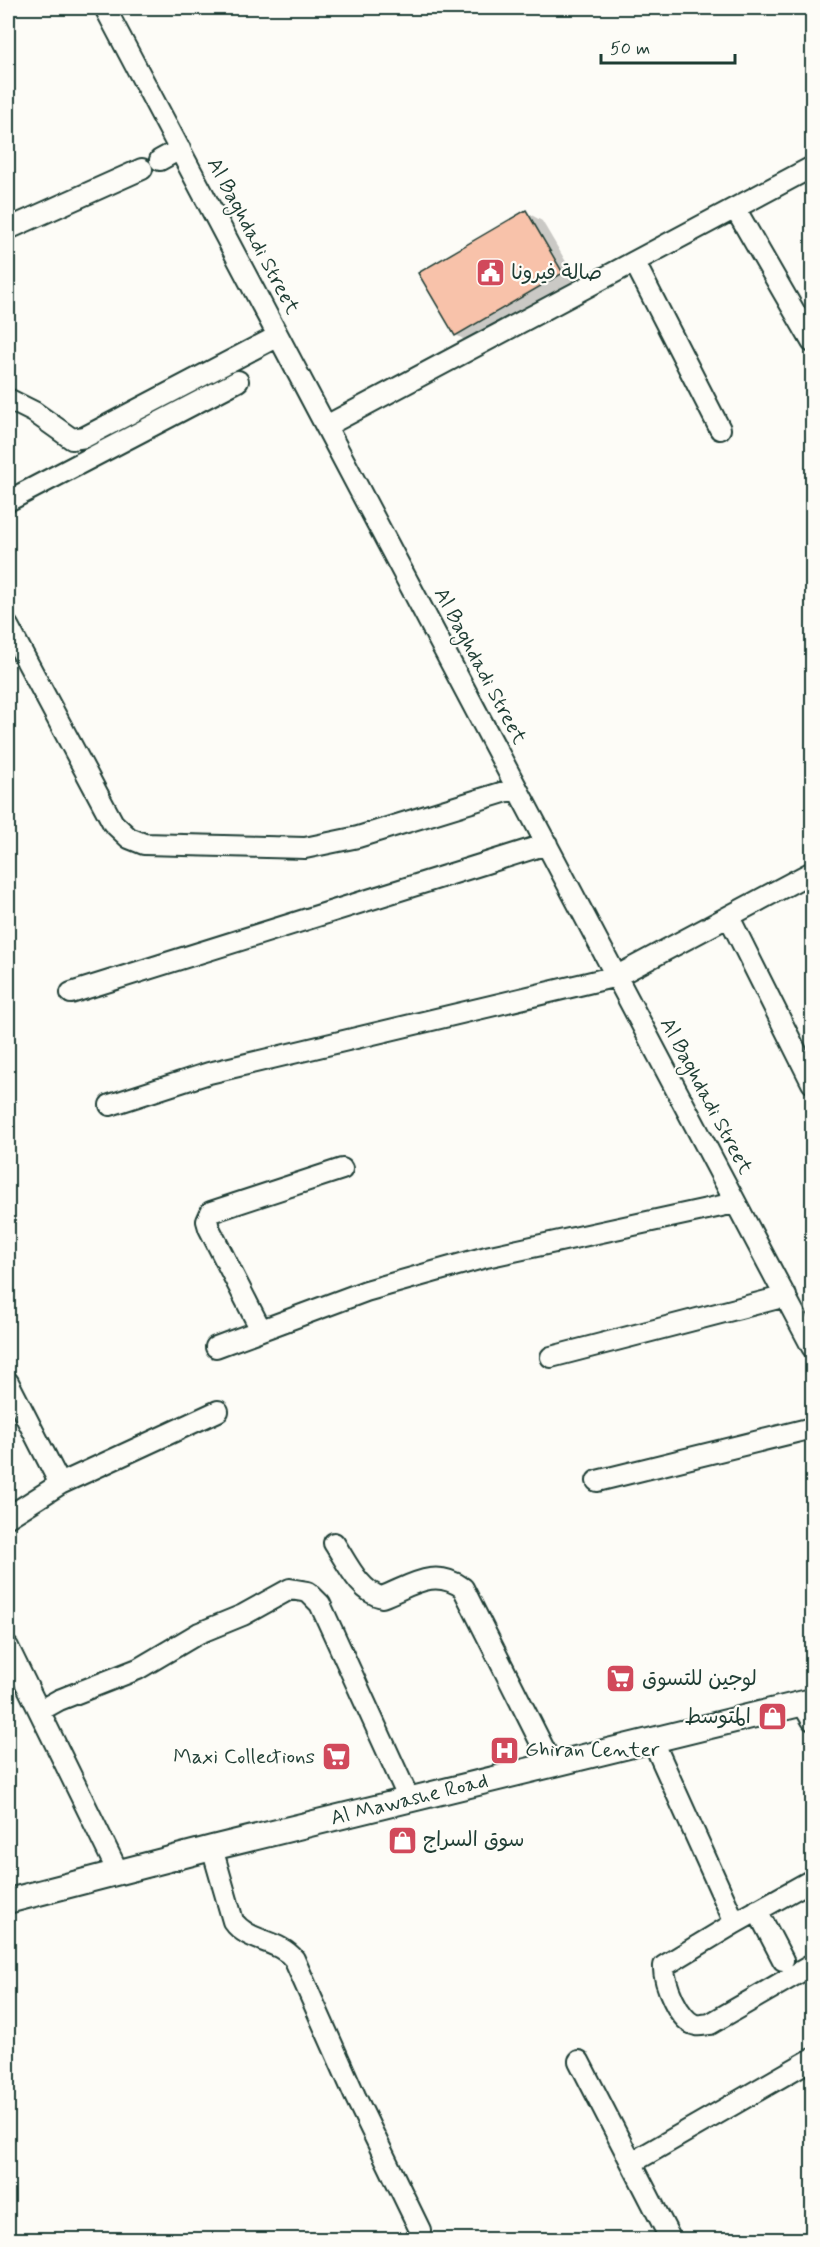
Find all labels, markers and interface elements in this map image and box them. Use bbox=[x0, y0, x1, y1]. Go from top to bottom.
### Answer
scale bar bbox=[601, 27, 734, 65]
text: 50 m bbox=[610, 37, 650, 61]
street label: Al Baghdadi Street bbox=[199, 153, 306, 320]
public building icon: صالة فيرونا bbox=[474, 257, 506, 289]
place label: صالة فيرونا bbox=[511, 259, 602, 287]
street label: Al Baghdadi Street bbox=[426, 583, 533, 750]
street label: Al Baghdadi Street bbox=[652, 1013, 759, 1180]
supermarket icon: لوجين للتسوق bbox=[605, 1663, 637, 1695]
place label: لوجين للتسوق bbox=[642, 1665, 757, 1693]
shop icon: المتوسط bbox=[756, 1701, 788, 1733]
place label: المتوسط bbox=[685, 1703, 751, 1731]
hospital icon: Ghiran Center bbox=[488, 1734, 520, 1766]
place label: Ghiran Center bbox=[525, 1736, 660, 1764]
supermarket icon: Maxi Collections bbox=[320, 1741, 352, 1773]
place label: Maxi Collections bbox=[173, 1743, 315, 1771]
street label: Al Mawashe Road bbox=[328, 1767, 491, 1832]
shop icon: سوق السراج bbox=[386, 1824, 418, 1856]
place label: سوق السراج bbox=[423, 1826, 525, 1854]

